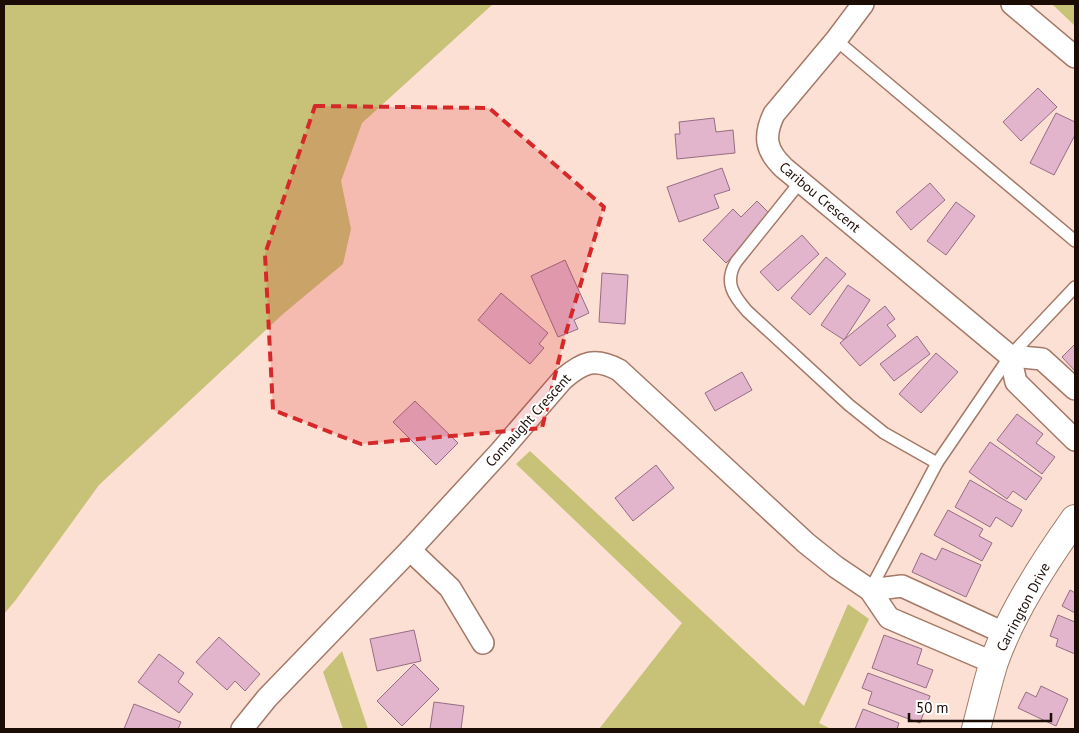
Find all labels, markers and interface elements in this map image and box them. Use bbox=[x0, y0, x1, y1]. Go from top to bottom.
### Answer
street label: Caribou Crescent bbox=[776, 158, 865, 236]
street label: Connaught Crescent bbox=[481, 369, 575, 470]
street label: Carrington Drive bbox=[992, 560, 1054, 654]
scale bar bbox=[909, 690, 1052, 722]
text: 50 m bbox=[916, 698, 949, 717]

